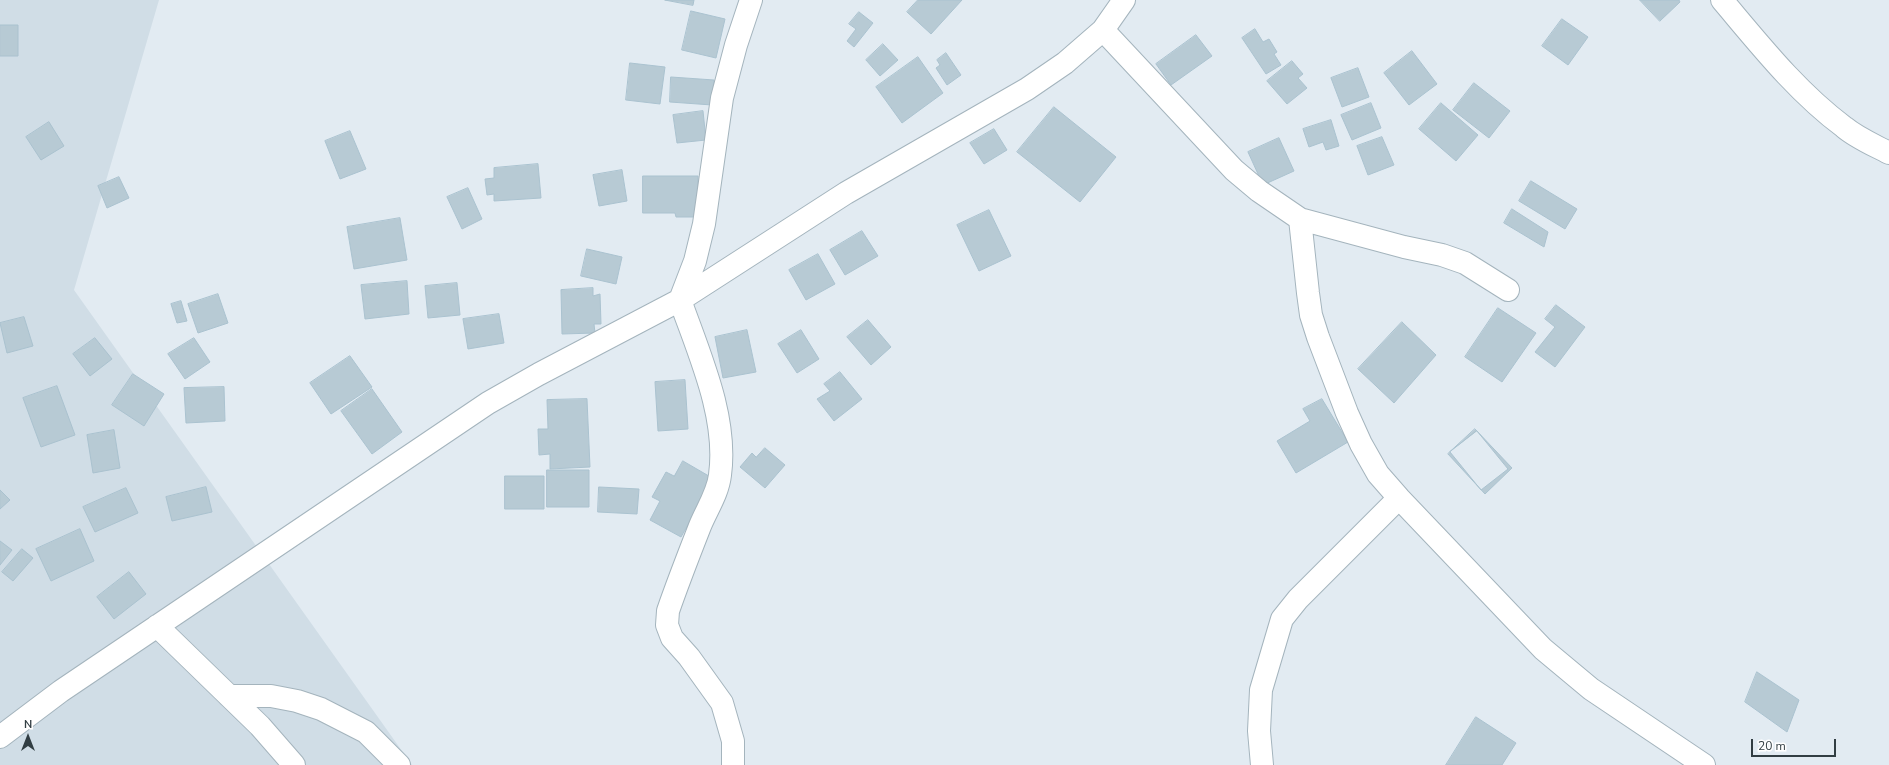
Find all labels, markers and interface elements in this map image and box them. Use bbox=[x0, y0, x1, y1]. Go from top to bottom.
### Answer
north arrow bbox=[8, 717, 48, 757]
text: N bbox=[24, 717, 32, 732]
scale bar bbox=[1753, 731, 1838, 757]
text: 20 m bbox=[1758, 738, 1786, 754]

